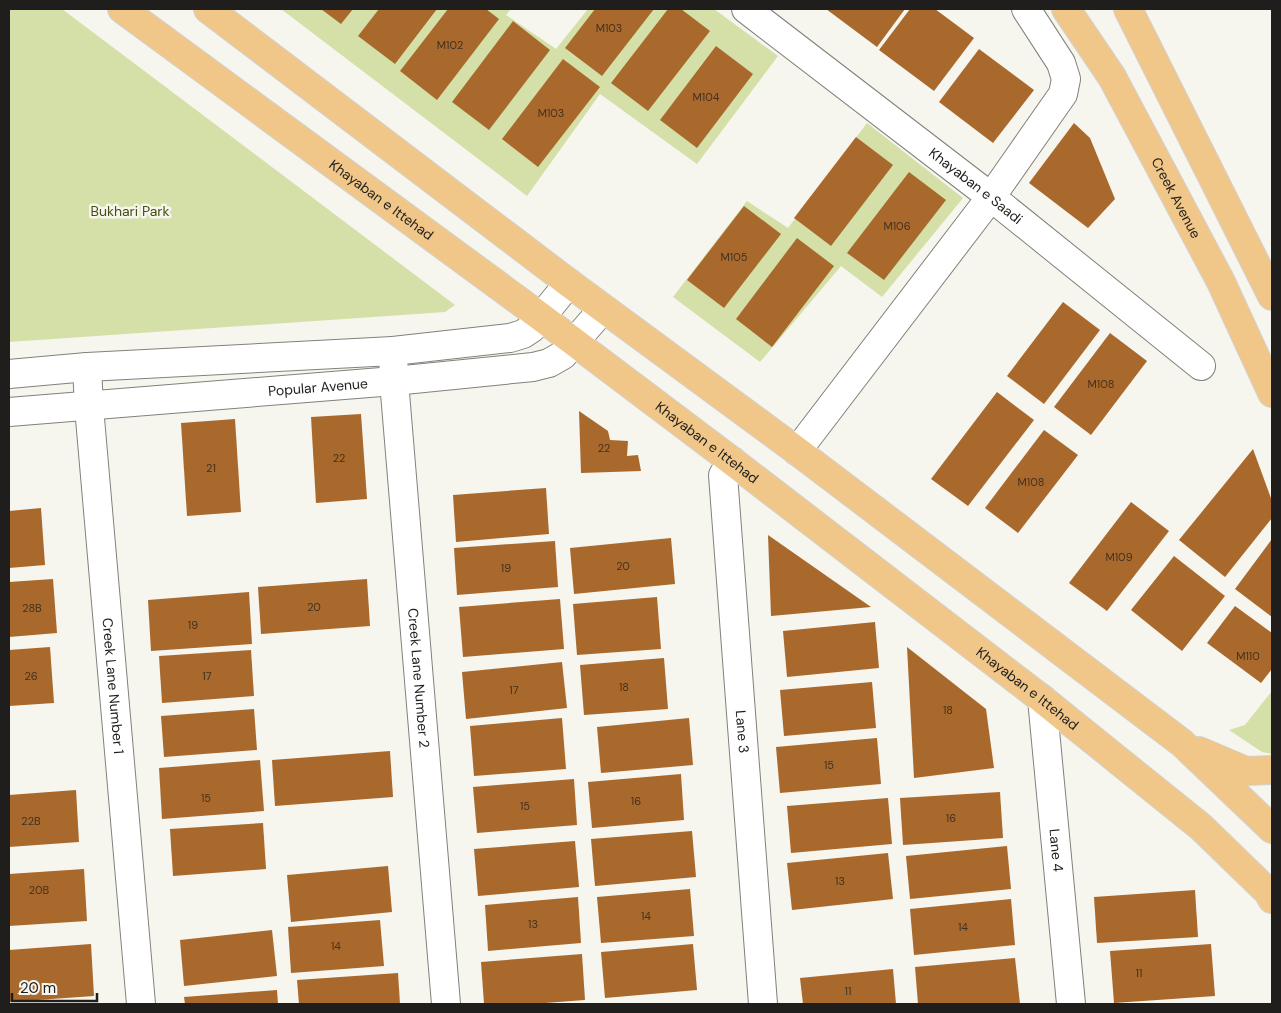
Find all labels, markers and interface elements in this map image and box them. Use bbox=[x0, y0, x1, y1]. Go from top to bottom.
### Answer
house number: M103 bbox=[596, 21, 622, 35]
house number: M102 bbox=[437, 38, 463, 52]
house number: M104 bbox=[693, 90, 720, 104]
house number: M103 bbox=[538, 106, 564, 120]
street label: Khayaban e Saadi bbox=[925, 144, 1026, 228]
street label: Creek Avenue bbox=[1147, 154, 1205, 242]
street label: Khayaban e Ittehad bbox=[326, 155, 437, 244]
park label: Bukhari Park bbox=[90, 202, 170, 220]
house number: M106 bbox=[883, 219, 911, 233]
house number: M105 bbox=[721, 250, 748, 264]
street label: Popular Avenue bbox=[267, 374, 369, 400]
house number: M108 bbox=[1088, 377, 1114, 391]
street label: Khayaban e Ittehad bbox=[652, 397, 762, 487]
house number: 22 bbox=[598, 441, 610, 455]
house number: 22 bbox=[333, 451, 345, 465]
house number: 21 bbox=[206, 461, 216, 475]
house number: M108 bbox=[1018, 475, 1044, 489]
house number: M109 bbox=[1105, 550, 1133, 564]
house number: 20 bbox=[616, 559, 630, 573]
house number: 19 bbox=[501, 561, 511, 575]
house number: 20 bbox=[307, 600, 321, 614]
house number: 28B bbox=[22, 601, 42, 615]
street label: Creek Lane Number 2 bbox=[404, 607, 434, 749]
street label: Creek Lane Number 1 bbox=[98, 617, 128, 755]
house number: 19 bbox=[188, 618, 198, 632]
street label: Khayaban e Ittehad bbox=[973, 643, 1082, 734]
house number: M110 bbox=[1236, 649, 1260, 663]
house number: 26 bbox=[24, 669, 38, 683]
house number: 17 bbox=[202, 669, 212, 683]
house number: 18 bbox=[619, 680, 629, 694]
house number: 17 bbox=[509, 683, 519, 697]
house number: 18 bbox=[943, 703, 953, 717]
street label: Lane 3 bbox=[732, 709, 753, 754]
house number: 15 bbox=[824, 758, 834, 772]
house number: 15 bbox=[201, 791, 211, 805]
house number: 16 bbox=[631, 794, 641, 808]
house number: 15 bbox=[520, 799, 530, 813]
house number: 16 bbox=[946, 811, 956, 825]
house number: 22B bbox=[21, 814, 41, 828]
street label: Lane 4 bbox=[1045, 828, 1067, 873]
house number: 13 bbox=[835, 874, 845, 888]
house number: 20B bbox=[29, 883, 50, 897]
house number: 14 bbox=[641, 909, 651, 923]
house number: 13 bbox=[528, 917, 538, 931]
house number: 14 bbox=[958, 920, 968, 934]
house number: 14 bbox=[331, 939, 341, 953]
house number: 11 bbox=[1136, 966, 1142, 980]
scale bar bbox=[12, 970, 98, 1002]
text: 20 m bbox=[20, 978, 56, 998]
house number: 11 bbox=[845, 984, 851, 998]

